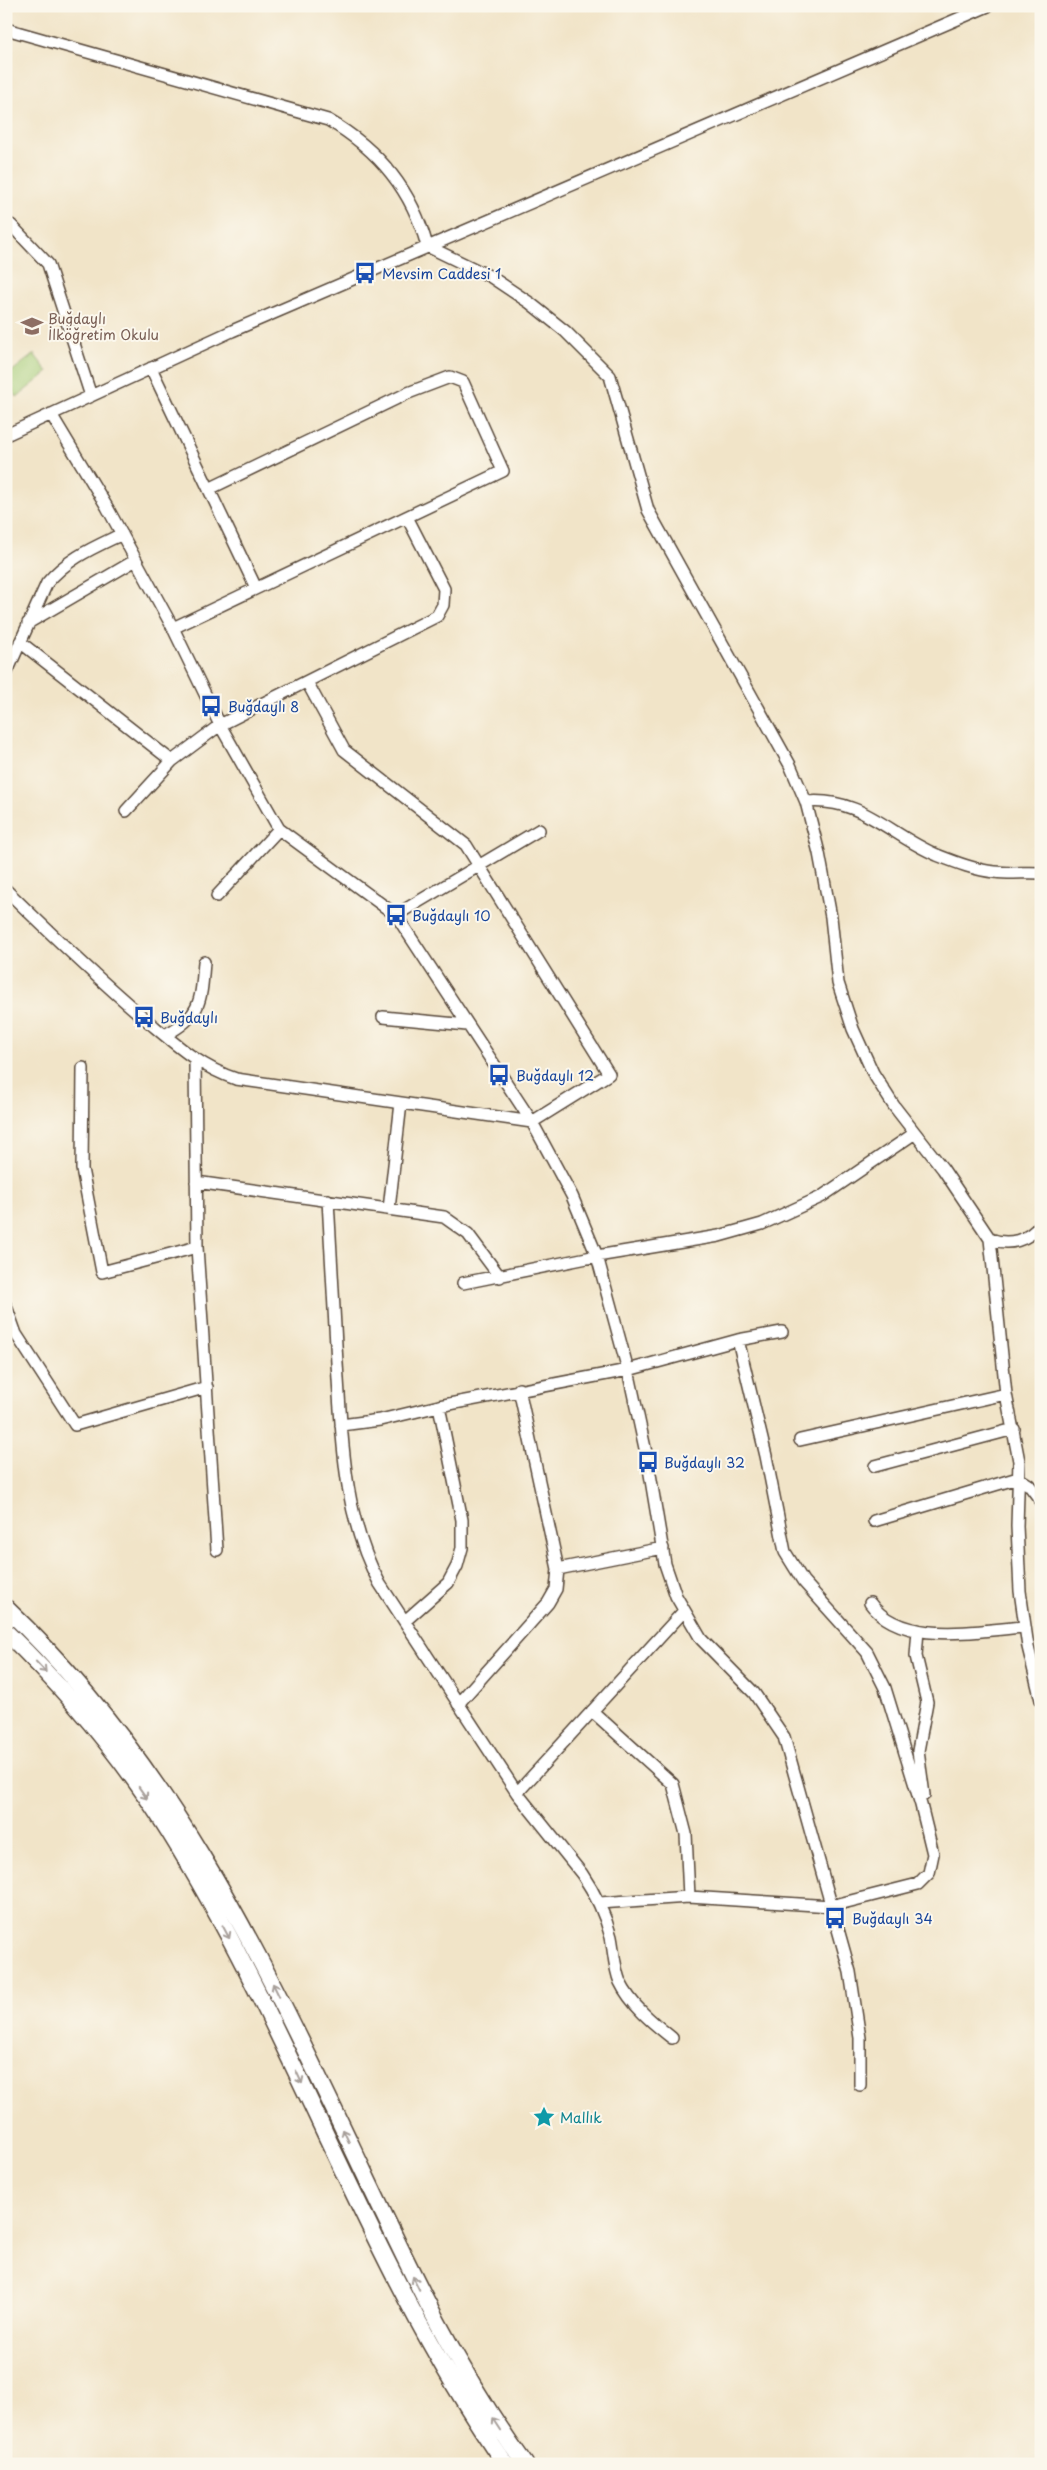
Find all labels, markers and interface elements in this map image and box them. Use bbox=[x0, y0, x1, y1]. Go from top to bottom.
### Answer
bus stop icon: Mevsim Caddesi 1 bbox=[352, 260, 378, 286]
place label: Mevsim Caddesi 1 bbox=[382, 263, 501, 284]
place label: Buğdaylı İlköğretim Okulu bbox=[48, 308, 159, 345]
school or university icon: Buğdaylı İlköğretim Okulu bbox=[19, 313, 45, 339]
bus stop icon: Buğdaylı 8 bbox=[198, 693, 224, 719]
place label: Buğdaylı 8 bbox=[228, 696, 299, 717]
bus stop icon: Buğdaylı 10 bbox=[383, 902, 409, 928]
place label: Buğdaylı 10 bbox=[412, 905, 491, 926]
bus stop icon: Buğdaylı bbox=[131, 1004, 157, 1030]
place label: Buğdaylı bbox=[160, 1007, 218, 1028]
bus stop icon: Buğdaylı 12 bbox=[486, 1062, 512, 1088]
place label: Buğdaylı 12 bbox=[516, 1065, 594, 1086]
bus stop icon: Buğdaylı 32 bbox=[635, 1449, 661, 1475]
place label: Buğdaylı 32 bbox=[664, 1452, 745, 1473]
one-way arrow bbox=[34, 1660, 46, 1673]
one-way arrow bbox=[138, 1786, 148, 1800]
bus stop icon: Buğdaylı 34 bbox=[822, 1905, 848, 1931]
place label: Buğdaylı 34 bbox=[852, 1908, 933, 1929]
one-way arrow bbox=[222, 1924, 232, 1939]
one-way arrow bbox=[271, 1983, 280, 1998]
one-way arrow bbox=[294, 2070, 304, 2085]
place icon: Mallık bbox=[531, 2104, 557, 2130]
place label: Mallık bbox=[560, 2107, 602, 2128]
one-way arrow bbox=[341, 2129, 351, 2144]
one-way arrow bbox=[411, 2276, 420, 2291]
one-way arrow bbox=[492, 2417, 502, 2431]

